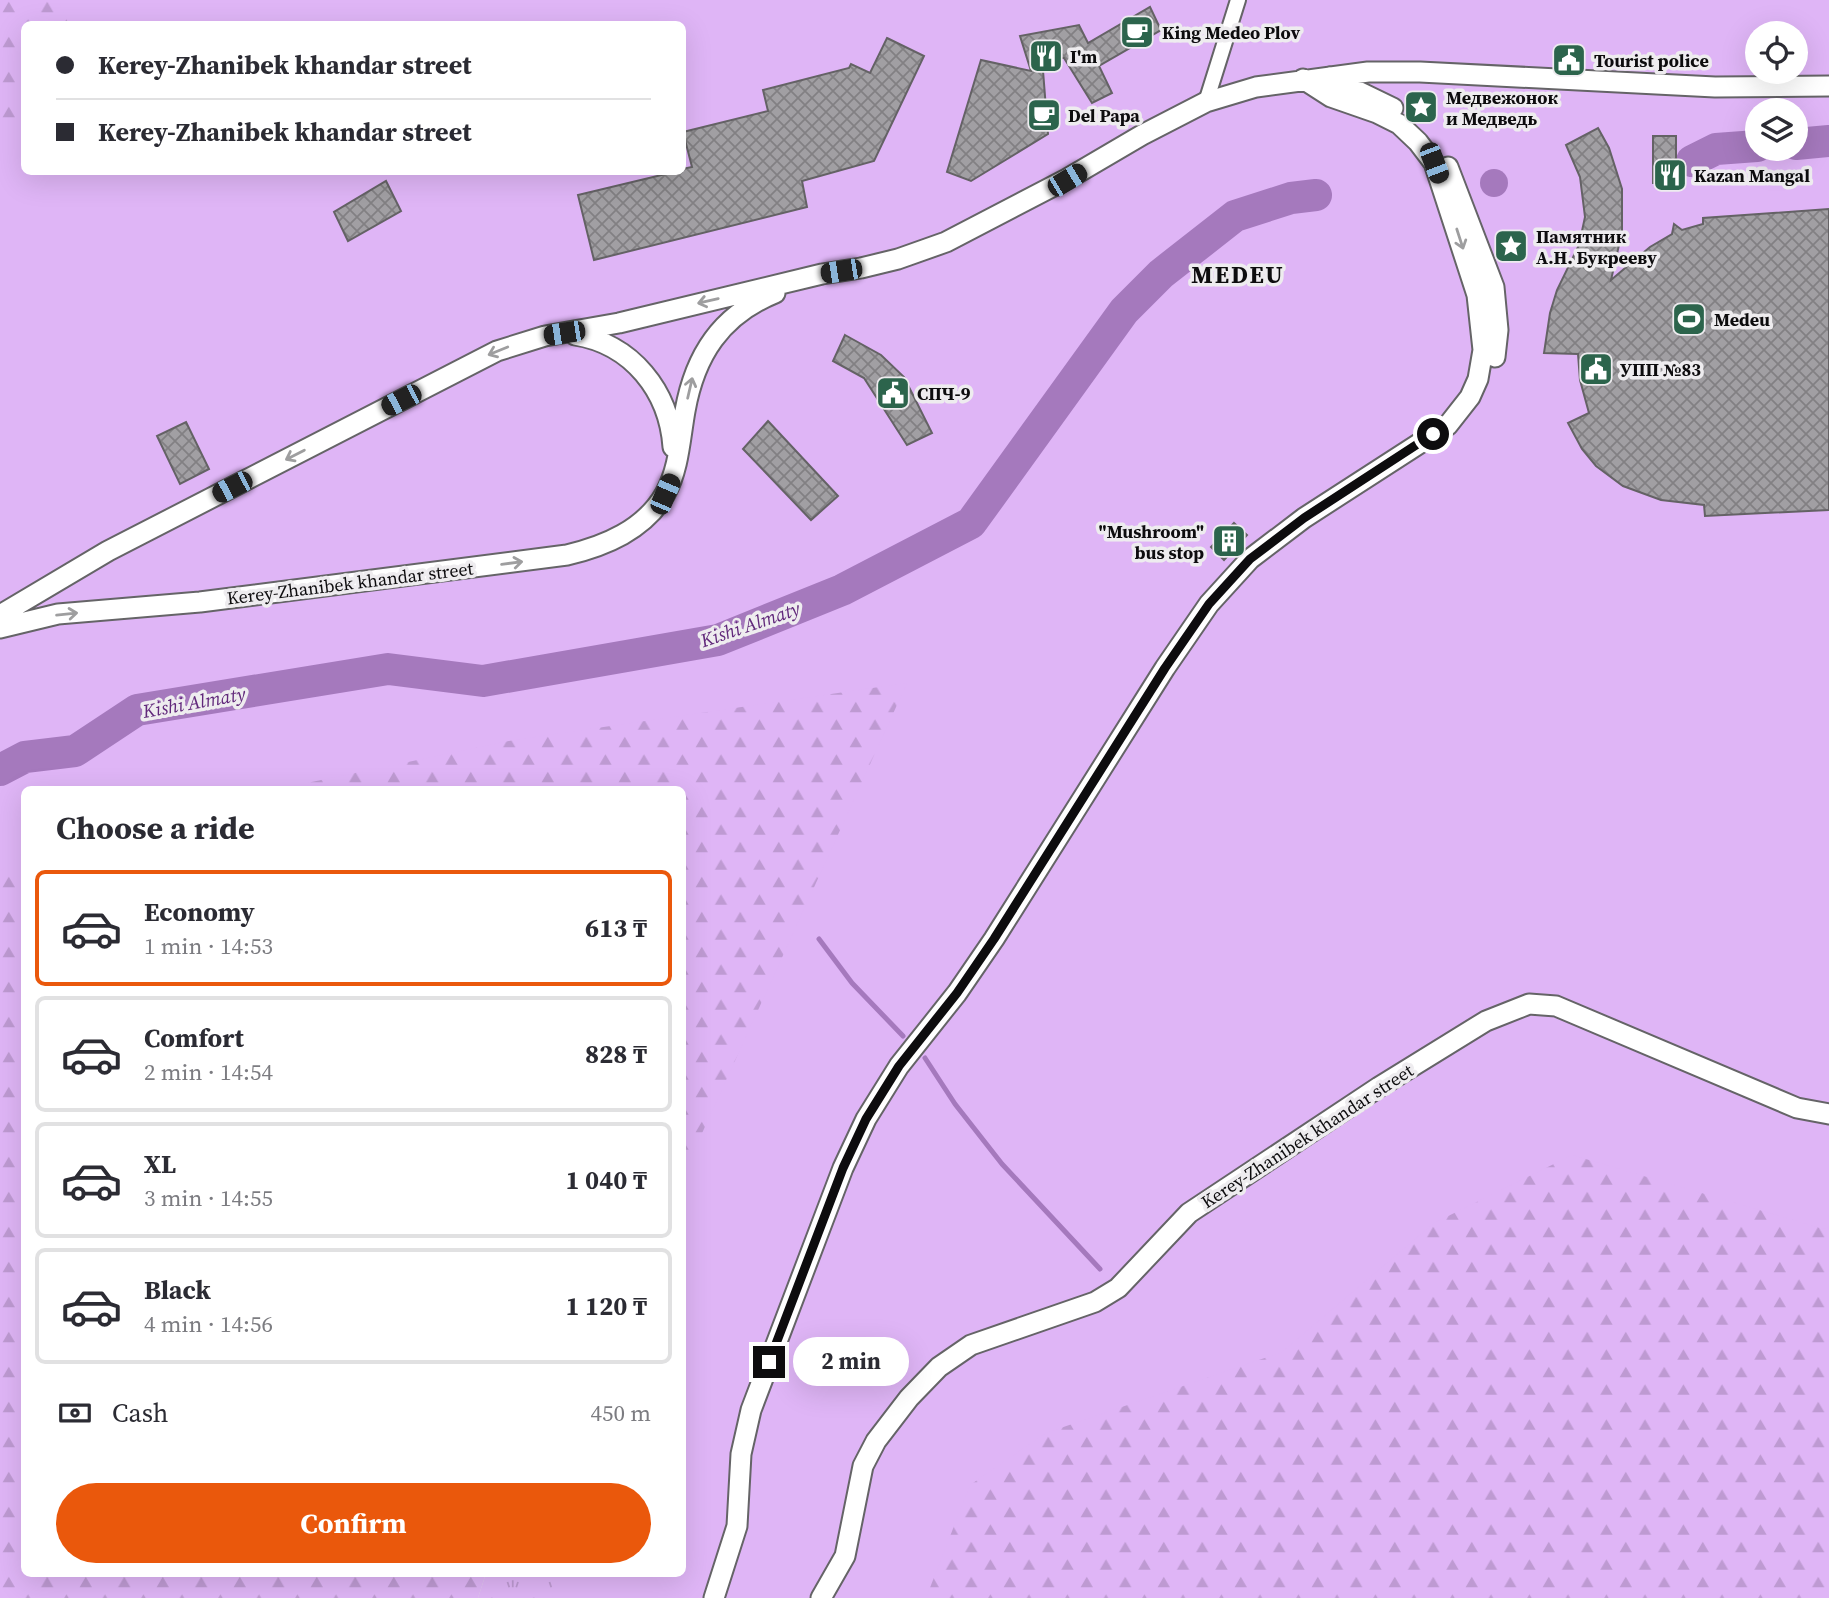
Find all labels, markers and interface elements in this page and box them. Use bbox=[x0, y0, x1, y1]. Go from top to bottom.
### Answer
cafe icon: King Medeo Plov bbox=[1118, 13, 1156, 51]
place label: King Medeo Plov bbox=[1162, 20, 1301, 45]
map controls bbox=[1745, 21, 1808, 161]
button: locate bbox=[1745, 21, 1808, 84]
restaurant icon: I'm bbox=[1027, 37, 1065, 75]
public building icon: Tourist police bbox=[1550, 41, 1588, 79]
place label: I'm bbox=[1070, 44, 1097, 69]
text: Kerey-Zhanibek khandar street bbox=[98, 47, 472, 83]
place label: Tourist police bbox=[1594, 48, 1709, 73]
place label: Медвежонок и Медведь bbox=[1446, 85, 1558, 131]
place icon: Медвежонок и Медведь bbox=[1402, 88, 1440, 126]
cafe icon: Del Papa bbox=[1025, 96, 1063, 134]
button: layers bbox=[1745, 98, 1808, 161]
place label: Del Papa bbox=[1068, 103, 1140, 128]
text: Kerey-Zhanibek khandar street bbox=[98, 114, 472, 150]
car bbox=[1417, 140, 1452, 186]
restaurant icon: Kazan Mangal bbox=[1651, 156, 1689, 194]
car bbox=[1044, 160, 1091, 200]
place label: Kazan Mangal bbox=[1694, 163, 1810, 188]
place label: Памятник А.Н. Букрееву bbox=[1536, 224, 1657, 270]
place icon: Памятник А.Н. Букрееву bbox=[1492, 227, 1530, 265]
one-way arrow bbox=[1454, 228, 1467, 250]
car bbox=[819, 257, 864, 285]
district label: MEDEU bbox=[1191, 258, 1285, 291]
one-way arrow bbox=[697, 295, 719, 308]
sports icon: Medeu bbox=[1670, 300, 1708, 338]
place label: Medeu bbox=[1714, 307, 1770, 332]
car bbox=[542, 319, 587, 347]
one-way arrow bbox=[488, 346, 509, 359]
public building icon: УПП №83 bbox=[1577, 350, 1615, 388]
place label: УПП №83 bbox=[1620, 357, 1701, 382]
public building icon: СПЧ-9 bbox=[874, 374, 912, 412]
one-way arrow bbox=[684, 377, 697, 400]
car bbox=[378, 381, 425, 419]
place label: СПЧ-9 bbox=[917, 381, 971, 406]
route start bbox=[1417, 418, 1449, 450]
one-way arrow bbox=[286, 448, 306, 462]
car bbox=[209, 468, 256, 506]
car bbox=[648, 471, 683, 517]
place label: "Mushroom" bus stop bbox=[1099, 519, 1204, 565]
building icon: "Mushroom" bus stop bbox=[1210, 522, 1248, 560]
street label: Kerey-Zhanibek khandar street bbox=[225, 555, 475, 611]
one-way arrow bbox=[500, 556, 523, 569]
water label: Kіshі Almaty bbox=[696, 594, 804, 654]
one-way arrow bbox=[55, 607, 78, 620]
water label: Kіshі Almaty bbox=[140, 680, 248, 724]
text: Choose a ride bbox=[56, 806, 255, 850]
text: Economy bbox=[144, 894, 255, 930]
icon: car bbox=[60, 897, 123, 960]
text: 613 ₸ bbox=[585, 910, 647, 946]
text: 1 min · 14:53 bbox=[144, 930, 273, 962]
text: Comfort bbox=[144, 1020, 244, 1056]
icon: car bbox=[60, 1023, 123, 1086]
text: 828 ₸ bbox=[585, 1036, 647, 1072]
text: 2 min · 14:54 bbox=[144, 1056, 273, 1088]
street label: Kerey-Zhanibek khandar street bbox=[1196, 1058, 1418, 1214]
text: XL bbox=[144, 1146, 176, 1182]
icon: car bbox=[60, 1149, 123, 1212]
text: 1 040 ₸ bbox=[565, 1162, 647, 1198]
text: 3 min · 14:55 bbox=[144, 1182, 273, 1214]
text: Black bbox=[144, 1272, 211, 1308]
icon: car bbox=[60, 1275, 123, 1338]
text: 1 120 ₸ bbox=[565, 1288, 647, 1324]
text: 4 min · 14:56 bbox=[144, 1308, 273, 1340]
callout: 2 min bbox=[794, 1338, 909, 1386]
text: 2 min bbox=[821, 1345, 881, 1377]
route end bbox=[753, 1346, 785, 1378]
icon: cash bbox=[56, 1394, 94, 1432]
text: Cash bbox=[112, 1395, 168, 1431]
text: 450 m bbox=[590, 1397, 651, 1429]
button: Confirm bbox=[56, 1483, 651, 1563]

